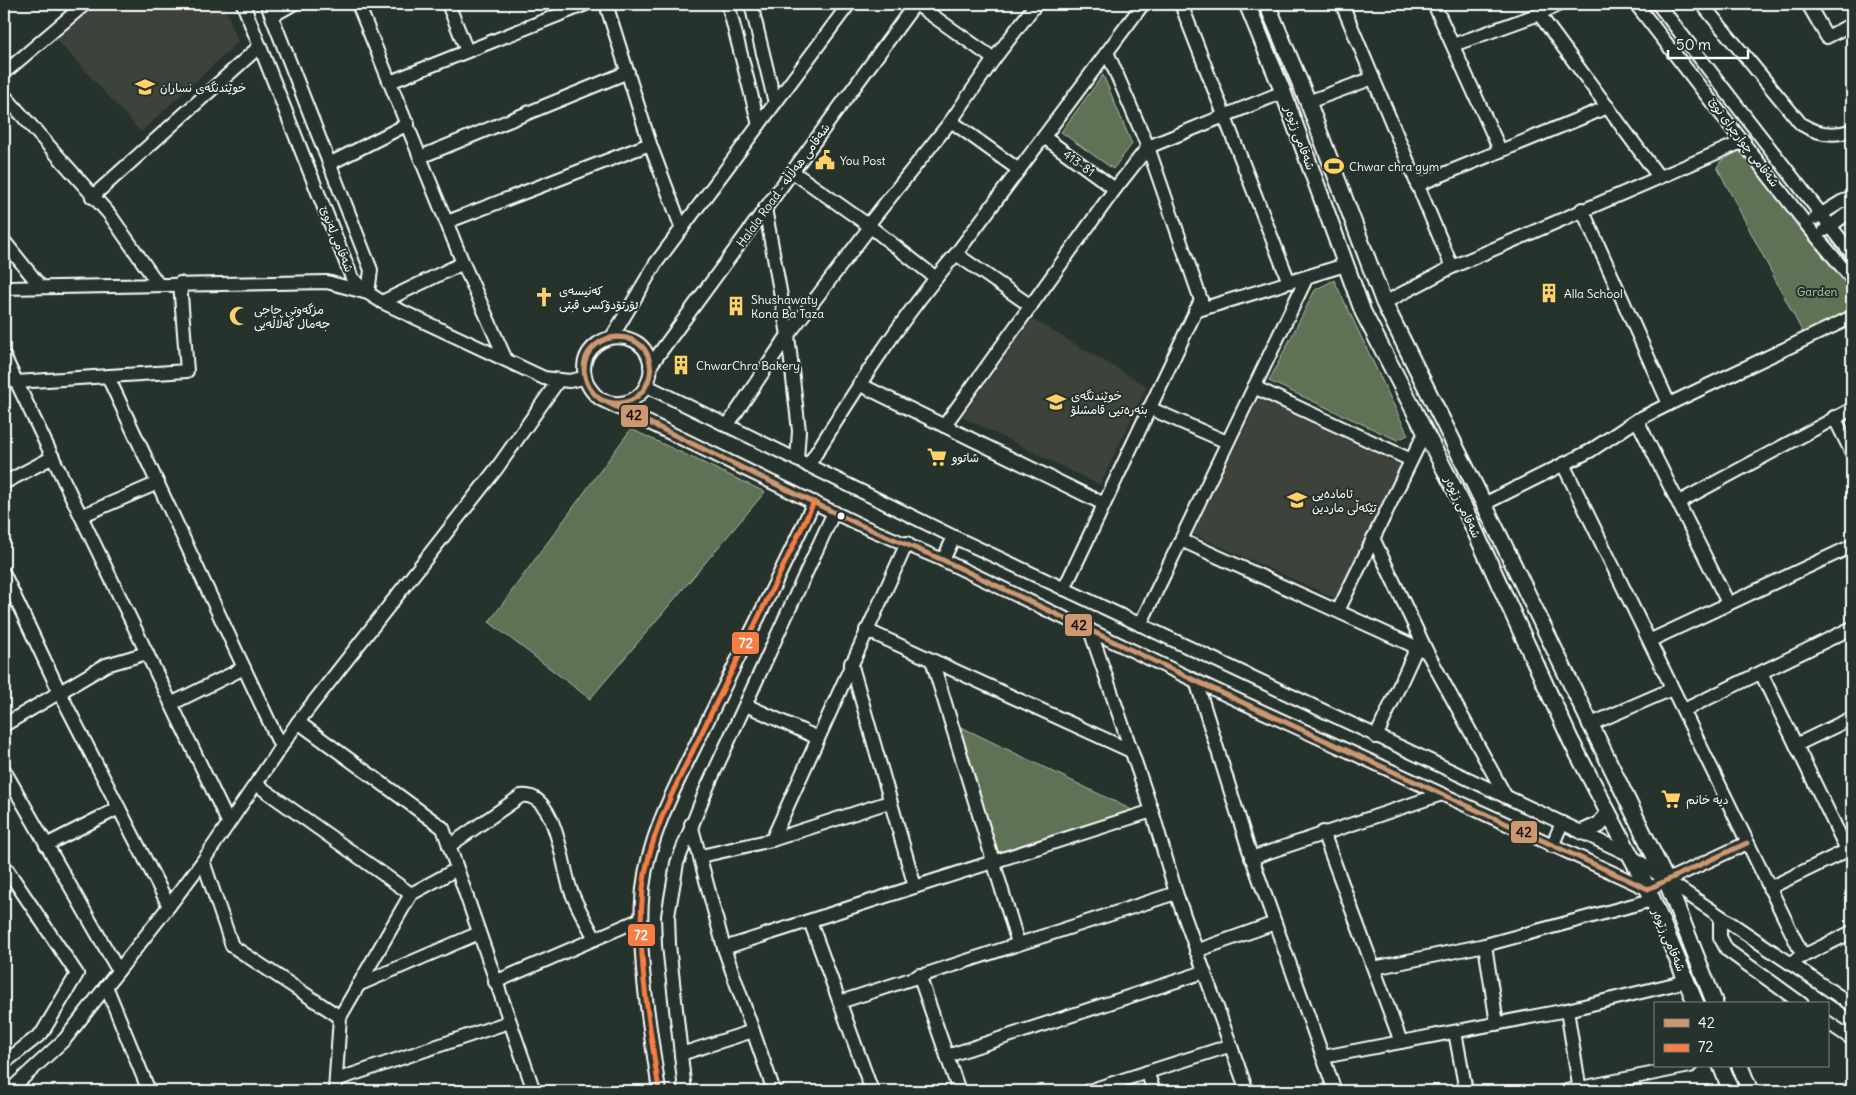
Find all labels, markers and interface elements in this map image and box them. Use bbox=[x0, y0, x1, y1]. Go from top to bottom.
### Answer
scale bar bbox=[1668, 28, 1748, 60]
text: 50 m bbox=[1676, 35, 1711, 54]
school or university icon: خوێندنگەی نساران bbox=[134, 76, 156, 98]
place label: خوێندنگەی نساران bbox=[160, 80, 246, 95]
street label: شەقامی چوارچرای نوێ bbox=[1705, 94, 1783, 190]
street label: شەقامی زێوەر bbox=[1280, 103, 1319, 172]
street label: Halala Road - شەقامی هەڵاڵە bbox=[732, 120, 834, 250]
street label: 413-81 bbox=[1060, 147, 1098, 179]
public building icon: You Post bbox=[814, 149, 836, 171]
place label: You Post bbox=[840, 153, 886, 168]
sports icon: Chwar chra gym bbox=[1323, 155, 1345, 177]
place label: Chwar chra gym bbox=[1349, 159, 1440, 174]
street label: شەقامی لەنوێ bbox=[316, 204, 357, 275]
building icon: Alla School bbox=[1538, 282, 1560, 304]
place label: کەنیسەی ئۆرتۆدۆکسی قبتی bbox=[559, 283, 639, 313]
park label: Garden bbox=[1797, 284, 1837, 299]
church icon: کەنیسەی ئۆرتۆدۆکسی قبتی bbox=[533, 286, 555, 308]
place label: Alla School bbox=[1564, 286, 1623, 301]
place label: Shushawaty Kona Ba Taza bbox=[751, 292, 824, 321]
building icon: Shushawaty Kona Ba Taza bbox=[725, 295, 747, 317]
place label: مزگەوتی حاجی جەمال گەڵاڵەیی bbox=[254, 302, 330, 332]
mosque icon: مزگەوتی حاجی جەمال گەڵاڵەیی bbox=[228, 305, 250, 327]
building icon: ChwarChra Bakery bbox=[670, 354, 692, 376]
place label: ChwarChra Bakery bbox=[696, 358, 800, 373]
place label: خوێندنگەی بنەرەتیی قامشلۆ bbox=[1070, 388, 1148, 418]
school or university icon: خوێندنگەی بنەرەتیی قامشلۆ bbox=[1045, 391, 1067, 413]
line badge: 42 bbox=[620, 404, 649, 428]
text: 42 bbox=[626, 406, 642, 424]
supermarket icon: شاتوو bbox=[926, 446, 948, 468]
place label: شاتوو bbox=[951, 450, 979, 466]
street label: شەقامی زێوەر bbox=[1440, 473, 1484, 541]
place label: ئامادەیی تێکەڵی ماردین bbox=[1312, 486, 1377, 516]
school or university icon: ئامادەیی تێکەڵی ماردین bbox=[1286, 489, 1308, 511]
unlabelled marker bbox=[836, 511, 846, 521]
line badge: 42 bbox=[1064, 613, 1093, 637]
text: 42 bbox=[1071, 616, 1087, 634]
line badge: 72 bbox=[731, 631, 760, 655]
text: 72 bbox=[739, 634, 754, 652]
supermarket icon: دیە خانم bbox=[1660, 788, 1682, 810]
place label: دیە خانم bbox=[1686, 792, 1729, 809]
line badge: 42 bbox=[1510, 820, 1538, 844]
text: 42 bbox=[1516, 823, 1532, 841]
street label: شەقامی زێوەر bbox=[1648, 905, 1689, 974]
line badge: 72 bbox=[627, 923, 656, 947]
text: 72 bbox=[634, 926, 649, 944]
legend bbox=[1654, 1002, 1828, 1068]
text: 42 bbox=[1698, 1013, 1715, 1032]
text: 72 bbox=[1698, 1037, 1714, 1056]

